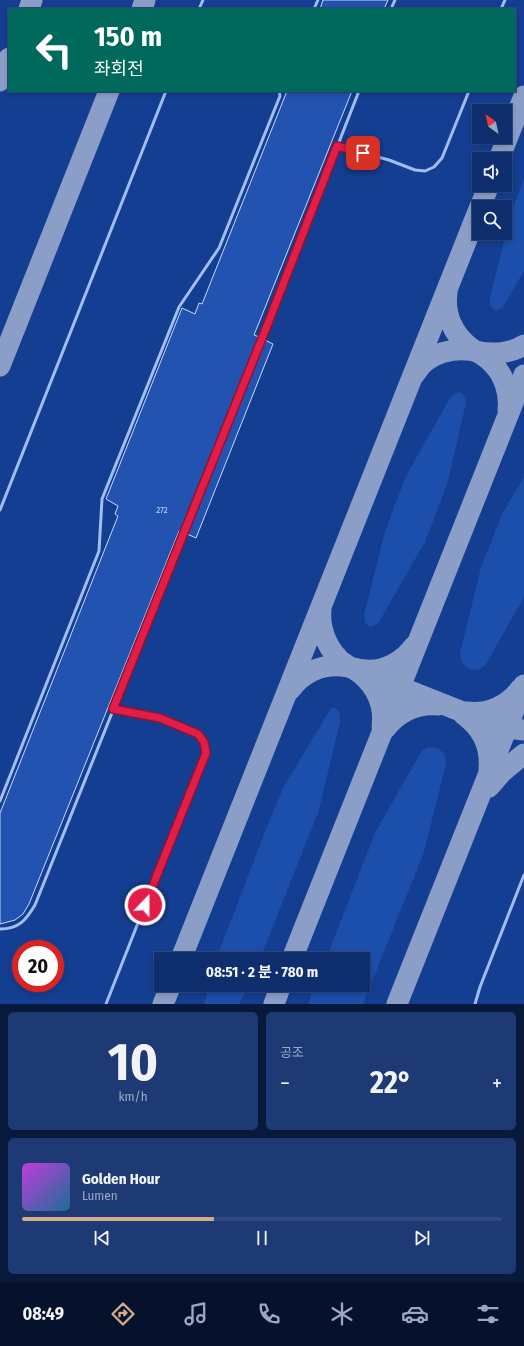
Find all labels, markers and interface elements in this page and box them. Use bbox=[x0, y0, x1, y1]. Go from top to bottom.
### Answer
text: 150 m bbox=[94, 20, 162, 53]
icon: left bbox=[28, 24, 80, 76]
text: 좌회전 bbox=[94, 58, 144, 80]
north arrow bbox=[472, 104, 512, 144]
map controls bbox=[472, 104, 512, 240]
pin bbox=[346, 136, 380, 170]
icon: arrive bbox=[352, 142, 374, 164]
button: sound bbox=[472, 152, 512, 192]
button: search bbox=[472, 200, 512, 240]
house number: 272 bbox=[156, 505, 168, 515]
position arrow bbox=[124, 884, 166, 926]
speed limit sign: 20 bbox=[12, 940, 64, 992]
text: 08:51 · 2 분 · 780 m bbox=[206, 963, 318, 981]
text: 10 bbox=[108, 1031, 158, 1094]
text: 공조 bbox=[280, 1045, 304, 1060]
text: 22° bbox=[370, 1065, 412, 1101]
text: − bbox=[280, 1070, 290, 1097]
text: + bbox=[492, 1070, 502, 1097]
text: km/h bbox=[119, 1089, 148, 1104]
text: Golden Hour bbox=[82, 1170, 160, 1188]
text: Lumen bbox=[82, 1188, 118, 1203]
icon: previous bbox=[91, 1227, 113, 1249]
icon: pause bbox=[251, 1227, 273, 1249]
icon: next bbox=[411, 1227, 433, 1249]
icon: directions bbox=[109, 1300, 137, 1328]
icon: music bbox=[182, 1300, 210, 1328]
icon: phone bbox=[255, 1300, 283, 1328]
icon: climate bbox=[328, 1300, 356, 1328]
icon: car bbox=[401, 1300, 429, 1328]
icon: filters bbox=[474, 1300, 502, 1328]
text: 08:49 bbox=[22, 1303, 64, 1325]

